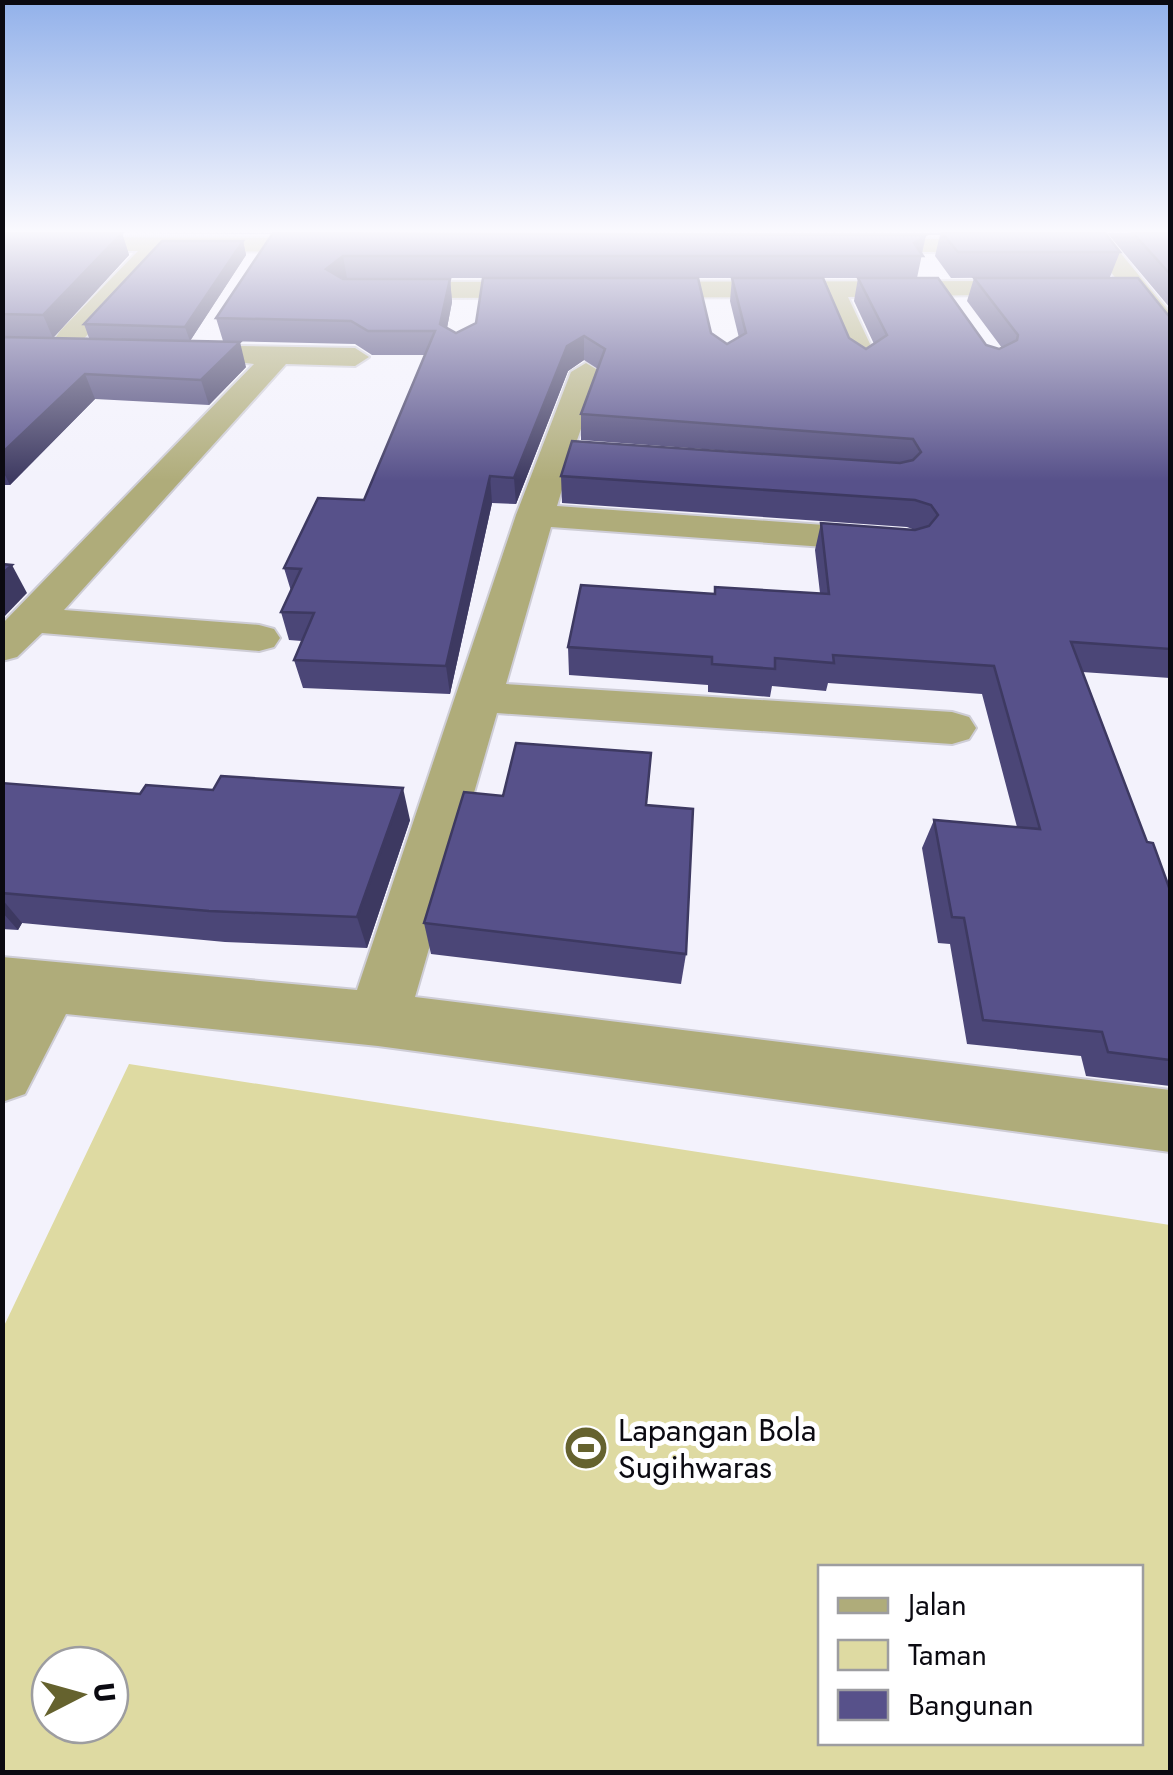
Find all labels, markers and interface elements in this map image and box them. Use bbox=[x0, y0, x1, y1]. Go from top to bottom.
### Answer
place label: Lapangan Bola Sugihwaras bbox=[618, 1407, 816, 1490]
sports icon: Lapangan Bola Sugihwaras bbox=[563, 1425, 609, 1471]
legend bbox=[818, 1565, 1143, 1745]
text: Jalan bbox=[904, 1583, 967, 1626]
text: Taman bbox=[908, 1633, 987, 1676]
north arrow bbox=[30, 1645, 130, 1745]
text: U bbox=[83, 1681, 126, 1704]
text: Bangunan bbox=[908, 1683, 1034, 1726]

